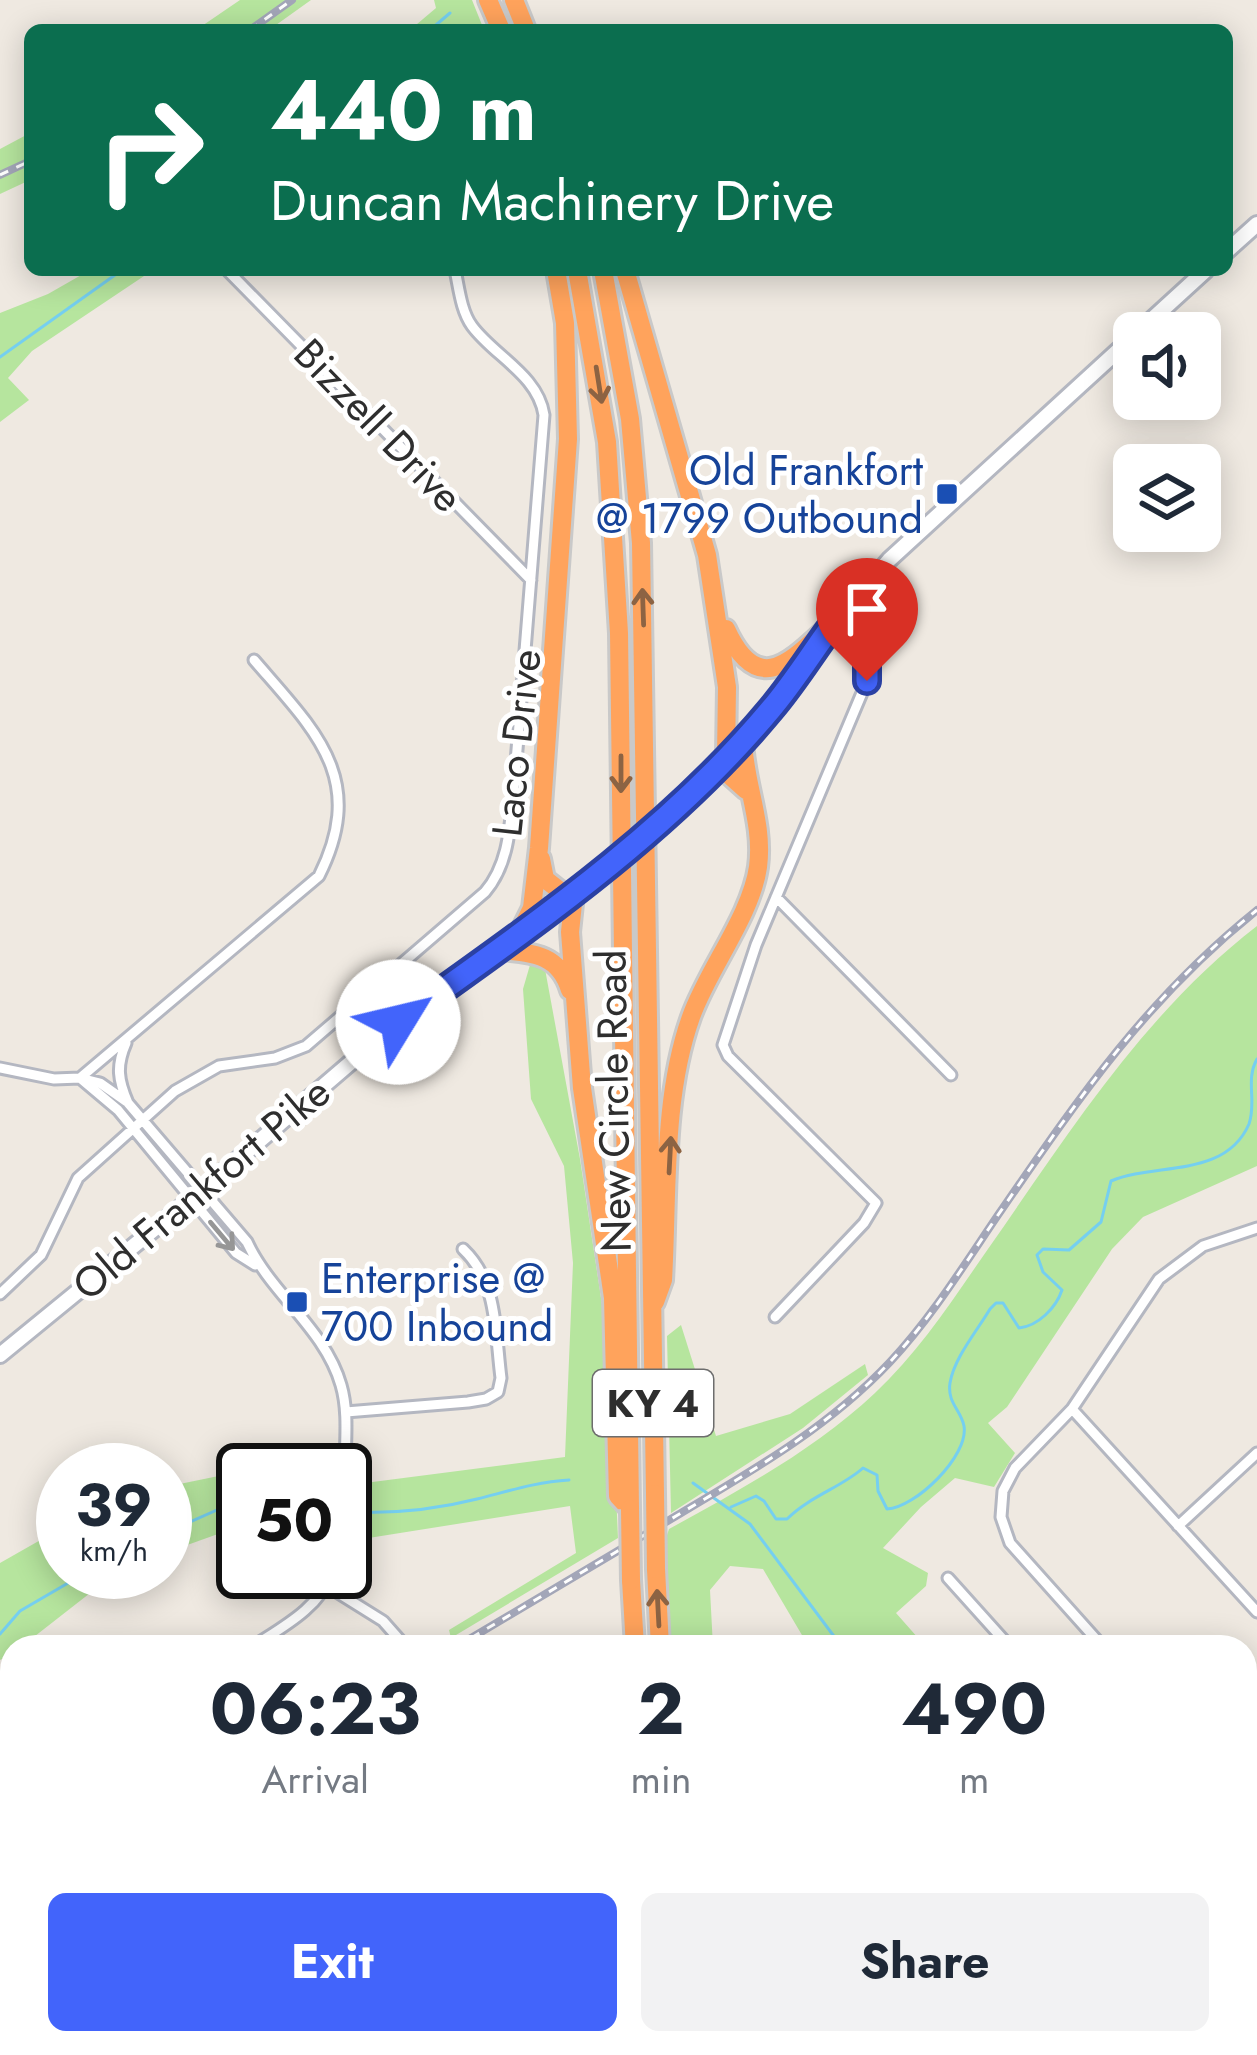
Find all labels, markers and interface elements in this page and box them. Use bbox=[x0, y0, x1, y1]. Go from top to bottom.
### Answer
text: 440 m bbox=[270, 50, 537, 172]
icon: right bbox=[72, 72, 228, 228]
text: Duncan Machinery Drive bbox=[270, 162, 834, 240]
map controls bbox=[1113, 312, 1221, 552]
button: sound bbox=[1113, 312, 1221, 420]
street label: Bizzell Drive bbox=[280, 325, 477, 526]
one-way arrow bbox=[588, 365, 611, 404]
place label: Old Frankfort @ 1799 Outbound bbox=[596, 440, 923, 549]
button: layers bbox=[1113, 444, 1221, 552]
marker: Old Frankfort @ 1799 Outbound bbox=[934, 481, 960, 507]
pin bbox=[816, 558, 918, 681]
icon: arrive bbox=[834, 576, 900, 642]
one-way arrow bbox=[631, 588, 654, 627]
street label: Laco Drive bbox=[476, 646, 557, 840]
one-way arrow bbox=[610, 754, 632, 793]
street label: New Circle Road bbox=[580, 949, 647, 1253]
position arrow bbox=[335, 959, 461, 1085]
street label: Old Frankfort Pike bbox=[59, 1062, 344, 1315]
one-way arrow bbox=[659, 1136, 682, 1175]
one-way arrow bbox=[208, 1221, 236, 1251]
place label: Enterprise @ 700 Inbound bbox=[321, 1248, 553, 1357]
marker: Enterprise @ 700 Inbound bbox=[284, 1289, 310, 1315]
road number: KY 4 bbox=[593, 1370, 713, 1436]
speed limit sign: 50 bbox=[216, 1443, 372, 1599]
text: 39 bbox=[75, 1462, 153, 1549]
text: km/h bbox=[80, 1529, 148, 1572]
one-way arrow bbox=[646, 1589, 669, 1628]
text: 06:23 bbox=[210, 1657, 421, 1761]
text: 2 bbox=[637, 1657, 685, 1761]
text: 490 bbox=[901, 1657, 1047, 1761]
text: Arrival bbox=[261, 1751, 369, 1808]
text: min bbox=[630, 1751, 691, 1808]
text: m bbox=[959, 1751, 989, 1808]
button: Exit bbox=[48, 1893, 617, 2031]
button: Share bbox=[641, 1893, 1209, 2031]

